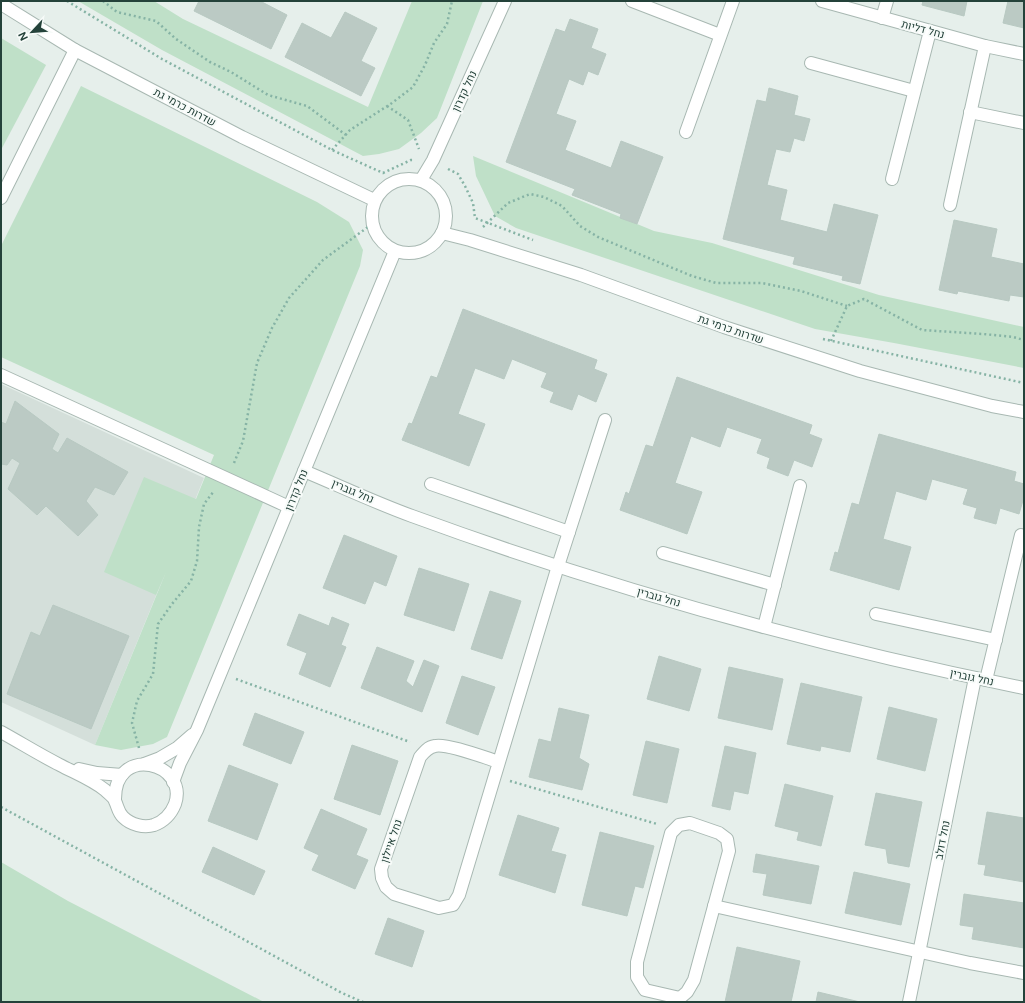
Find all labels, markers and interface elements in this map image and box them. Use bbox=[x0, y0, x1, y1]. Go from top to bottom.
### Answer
north arrow bbox=[12, 12, 52, 52]
street label: נחל דליות bbox=[900, 17, 946, 41]
text: N bbox=[15, 30, 31, 43]
street label: נחל קדרון bbox=[448, 68, 480, 114]
street label: שדרות כרמי גת bbox=[151, 85, 219, 129]
street label: שדרות כרמי גת bbox=[696, 311, 766, 347]
street label: נחל קדרון bbox=[281, 467, 311, 513]
street label: נחל גוברין bbox=[330, 476, 376, 506]
street label: נחל גוברין bbox=[636, 584, 682, 610]
street label: נחל גוברין bbox=[949, 666, 995, 688]
street label: נחל איילון bbox=[377, 817, 405, 865]
street label: נחל דולב bbox=[931, 819, 953, 861]

